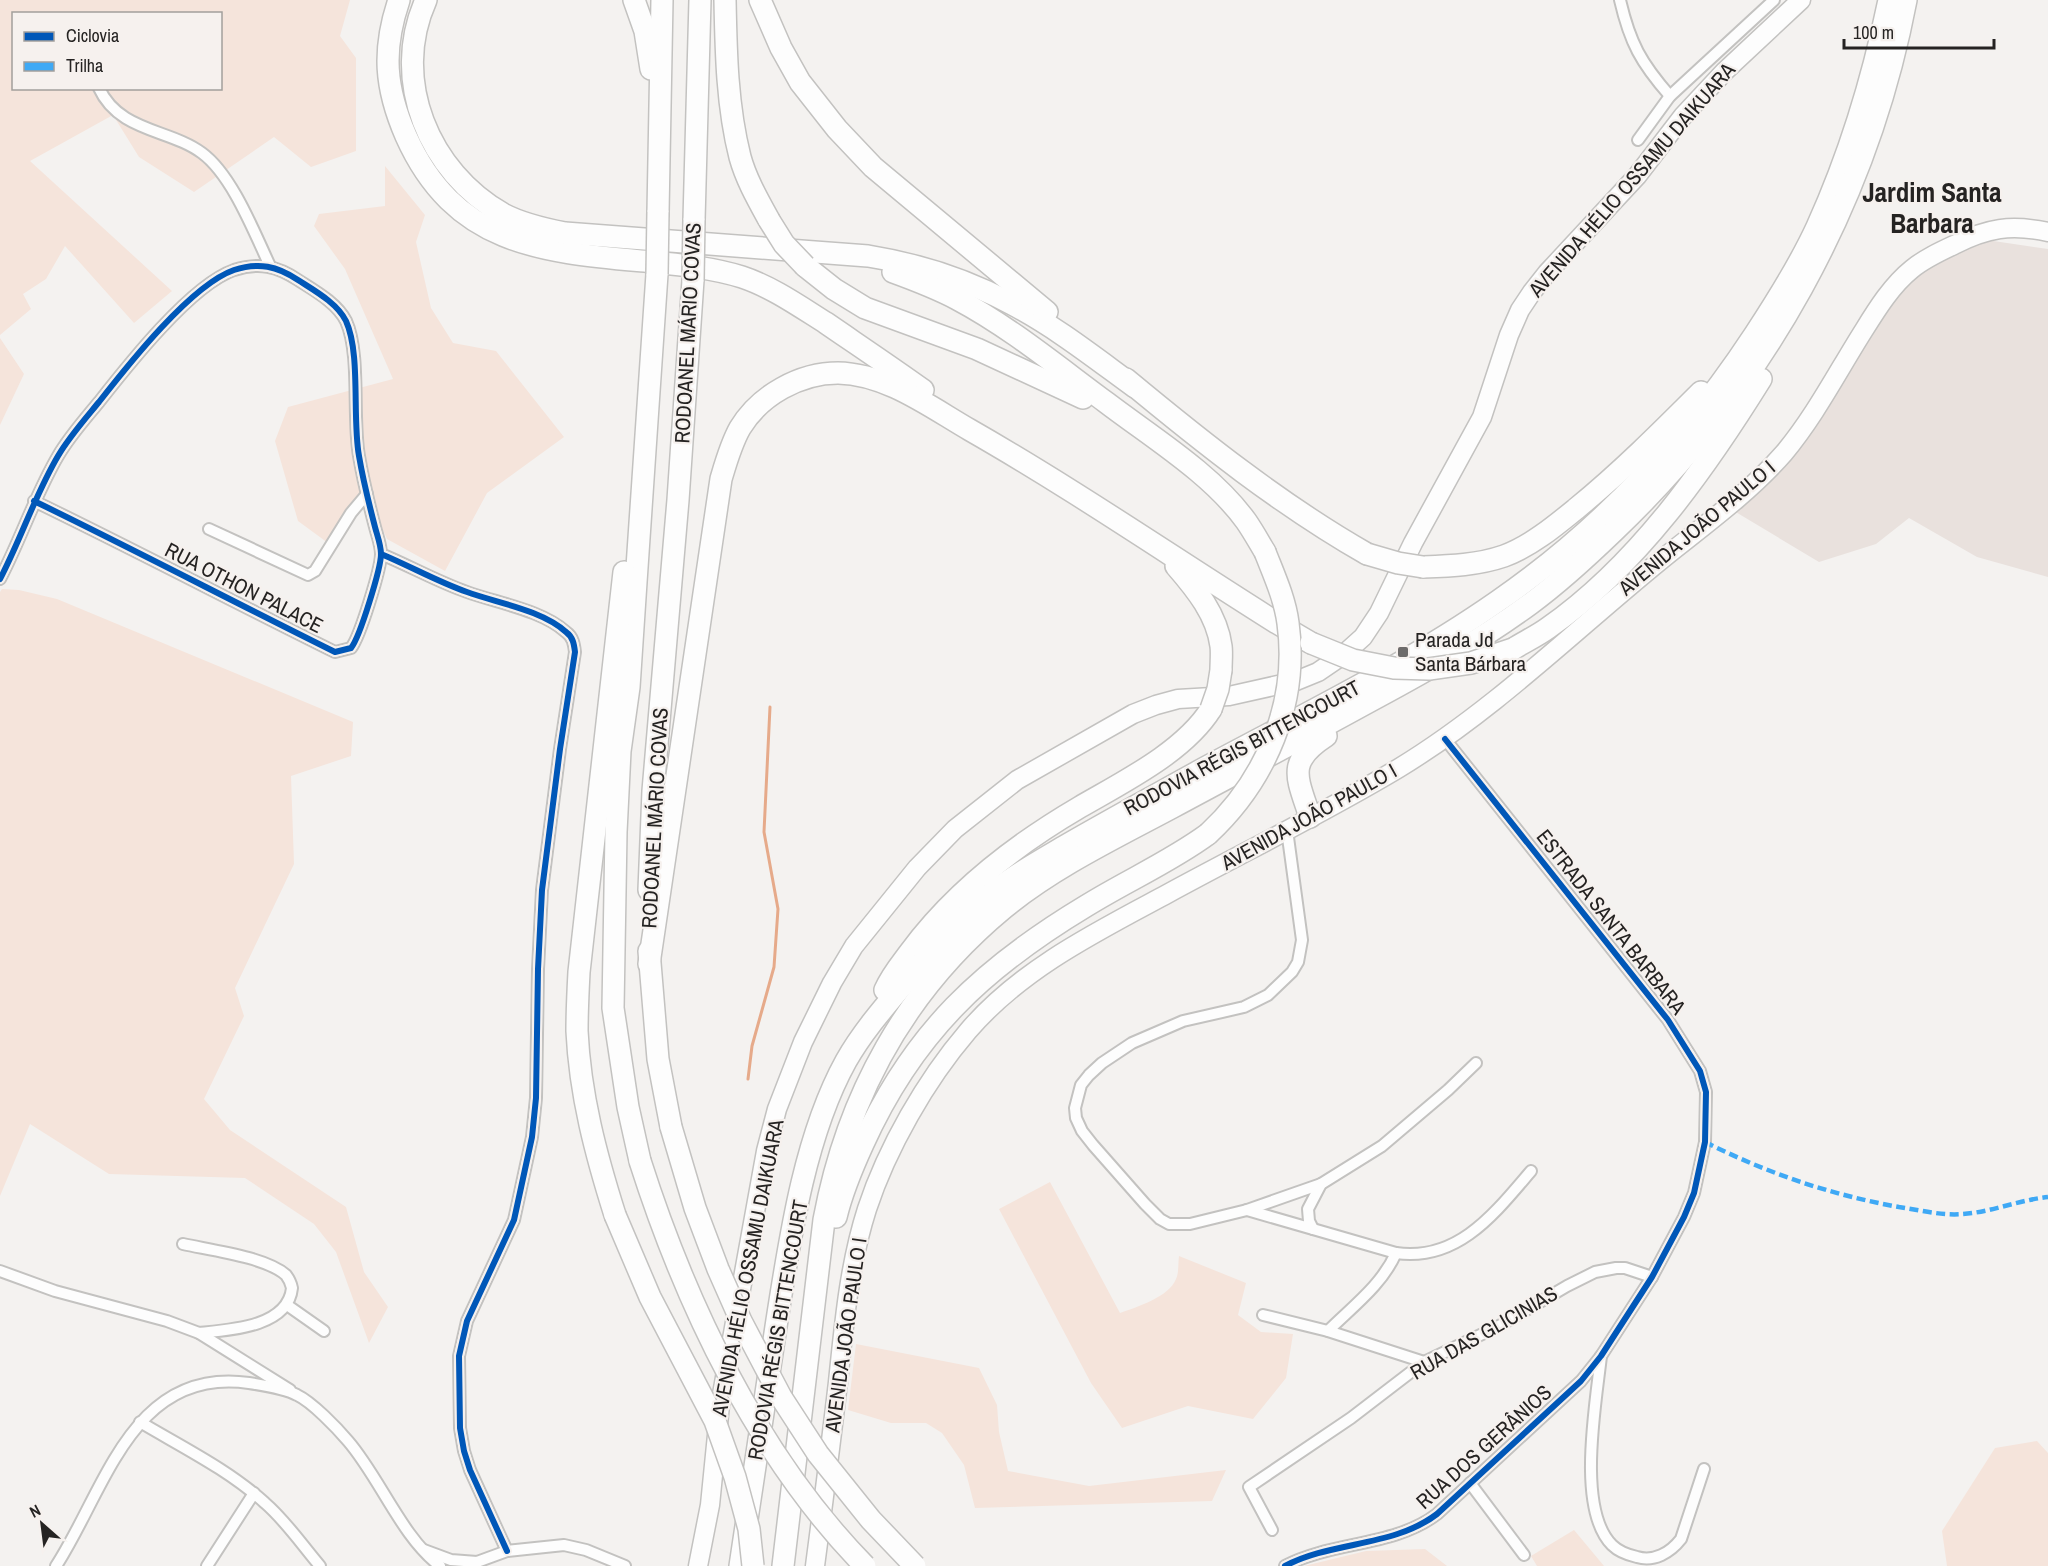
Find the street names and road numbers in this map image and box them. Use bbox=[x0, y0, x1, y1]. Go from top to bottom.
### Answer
street label: AVENIDA HÉLIO OSSAMU DAIKUARA bbox=[1521, 56, 1742, 304]
street label: RODOANEL MÁRIO COVAS bbox=[667, 222, 708, 444]
street label: AVENIDA JOÃO PAULO I bbox=[1611, 453, 1781, 603]
street label: RUA OTHON PALACE bbox=[160, 535, 328, 640]
street label: RODOVIA RÉGIS BITTENCOURT bbox=[1118, 673, 1365, 822]
street label: RODOANEL MÁRIO COVAS bbox=[634, 707, 675, 929]
street label: AVENIDA JOÃO PAULO I bbox=[1215, 756, 1402, 877]
street label: ESTRADA SANTA BARBARA bbox=[1530, 823, 1693, 1021]
street label: AVENIDA HÉLIO OSSAMU DAIKUARA bbox=[704, 1116, 791, 1420]
street label: RODOVIA RÉGIS BITTENCOURT bbox=[740, 1197, 815, 1462]
street label: AVENIDA JOÃO PAULO I bbox=[817, 1236, 874, 1435]
street label: RUA DAS GLICINIAS bbox=[1405, 1279, 1563, 1387]
street label: RUA DOS GERÂNIOS bbox=[1410, 1378, 1558, 1515]

